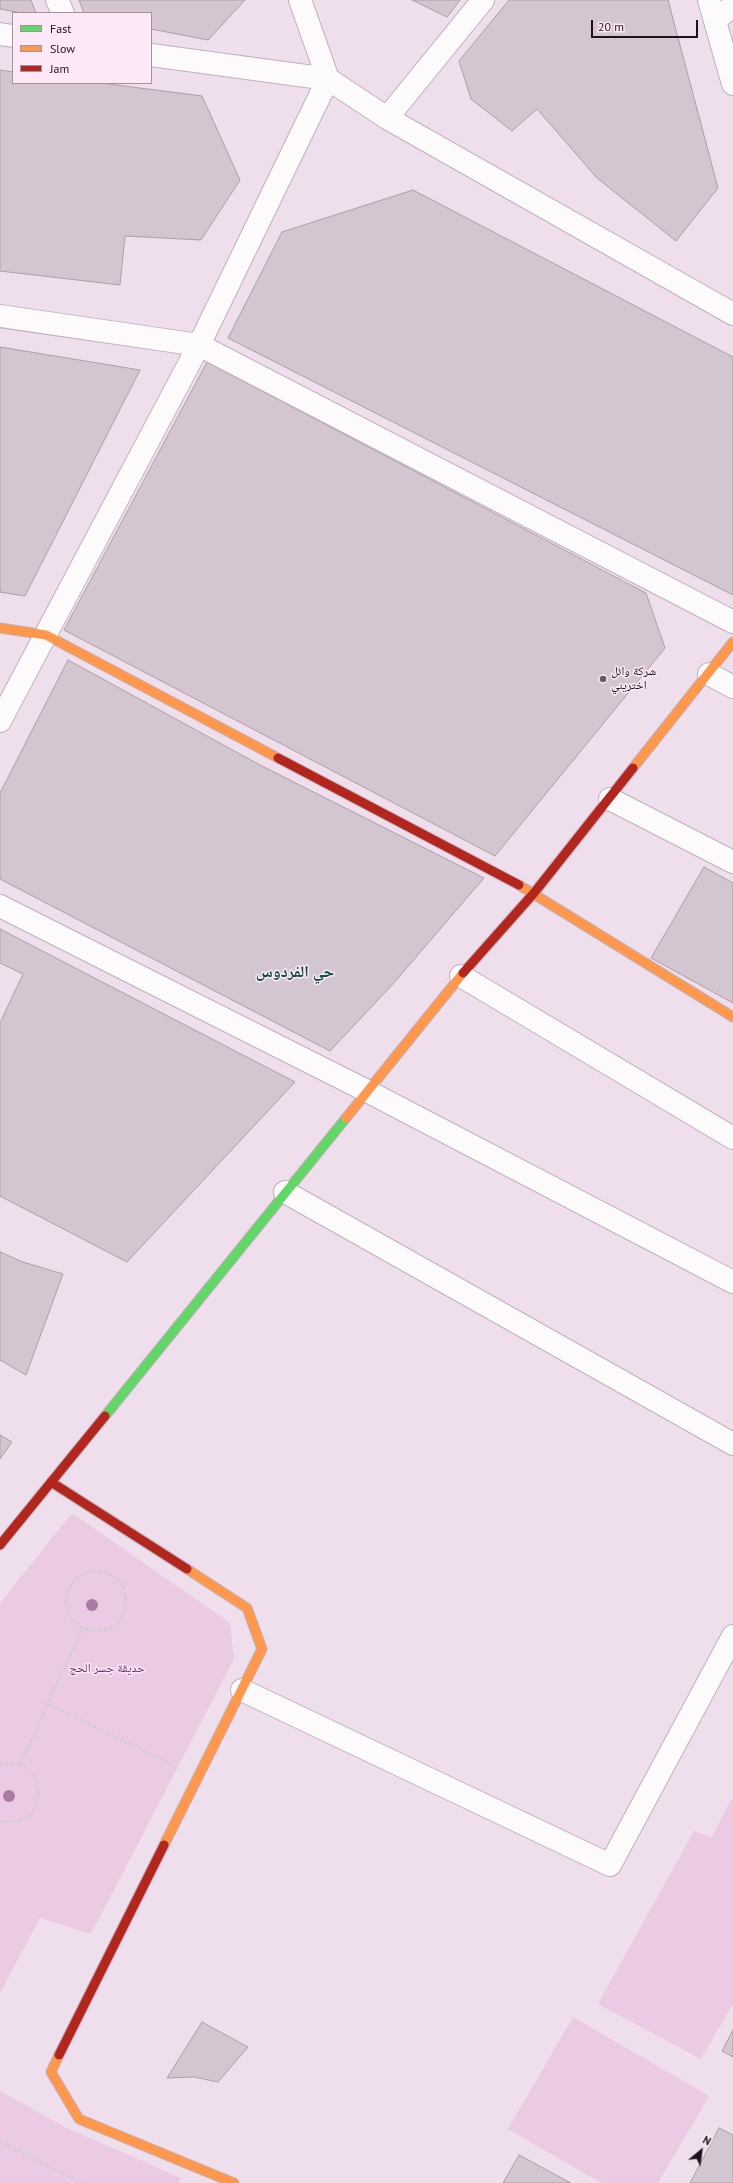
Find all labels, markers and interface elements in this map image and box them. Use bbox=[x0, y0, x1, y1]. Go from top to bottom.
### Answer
legend bbox=[12, 12, 152, 84]
scale bar bbox=[593, 12, 700, 38]
text: 20 m bbox=[598, 19, 624, 34]
text: Fast bbox=[50, 21, 71, 36]
text: Slow bbox=[50, 41, 75, 56]
text: Jam bbox=[50, 61, 69, 76]
place label: شركة وائل اختريني bbox=[611, 665, 656, 693]
marker: شركة وائل اختريني bbox=[598, 674, 608, 684]
district label: حي الفردوس bbox=[256, 962, 334, 982]
park label: حديقة جسر الحج bbox=[69, 1662, 145, 1676]
north arrow bbox=[681, 2131, 721, 2171]
text: N bbox=[700, 2133, 713, 2148]

